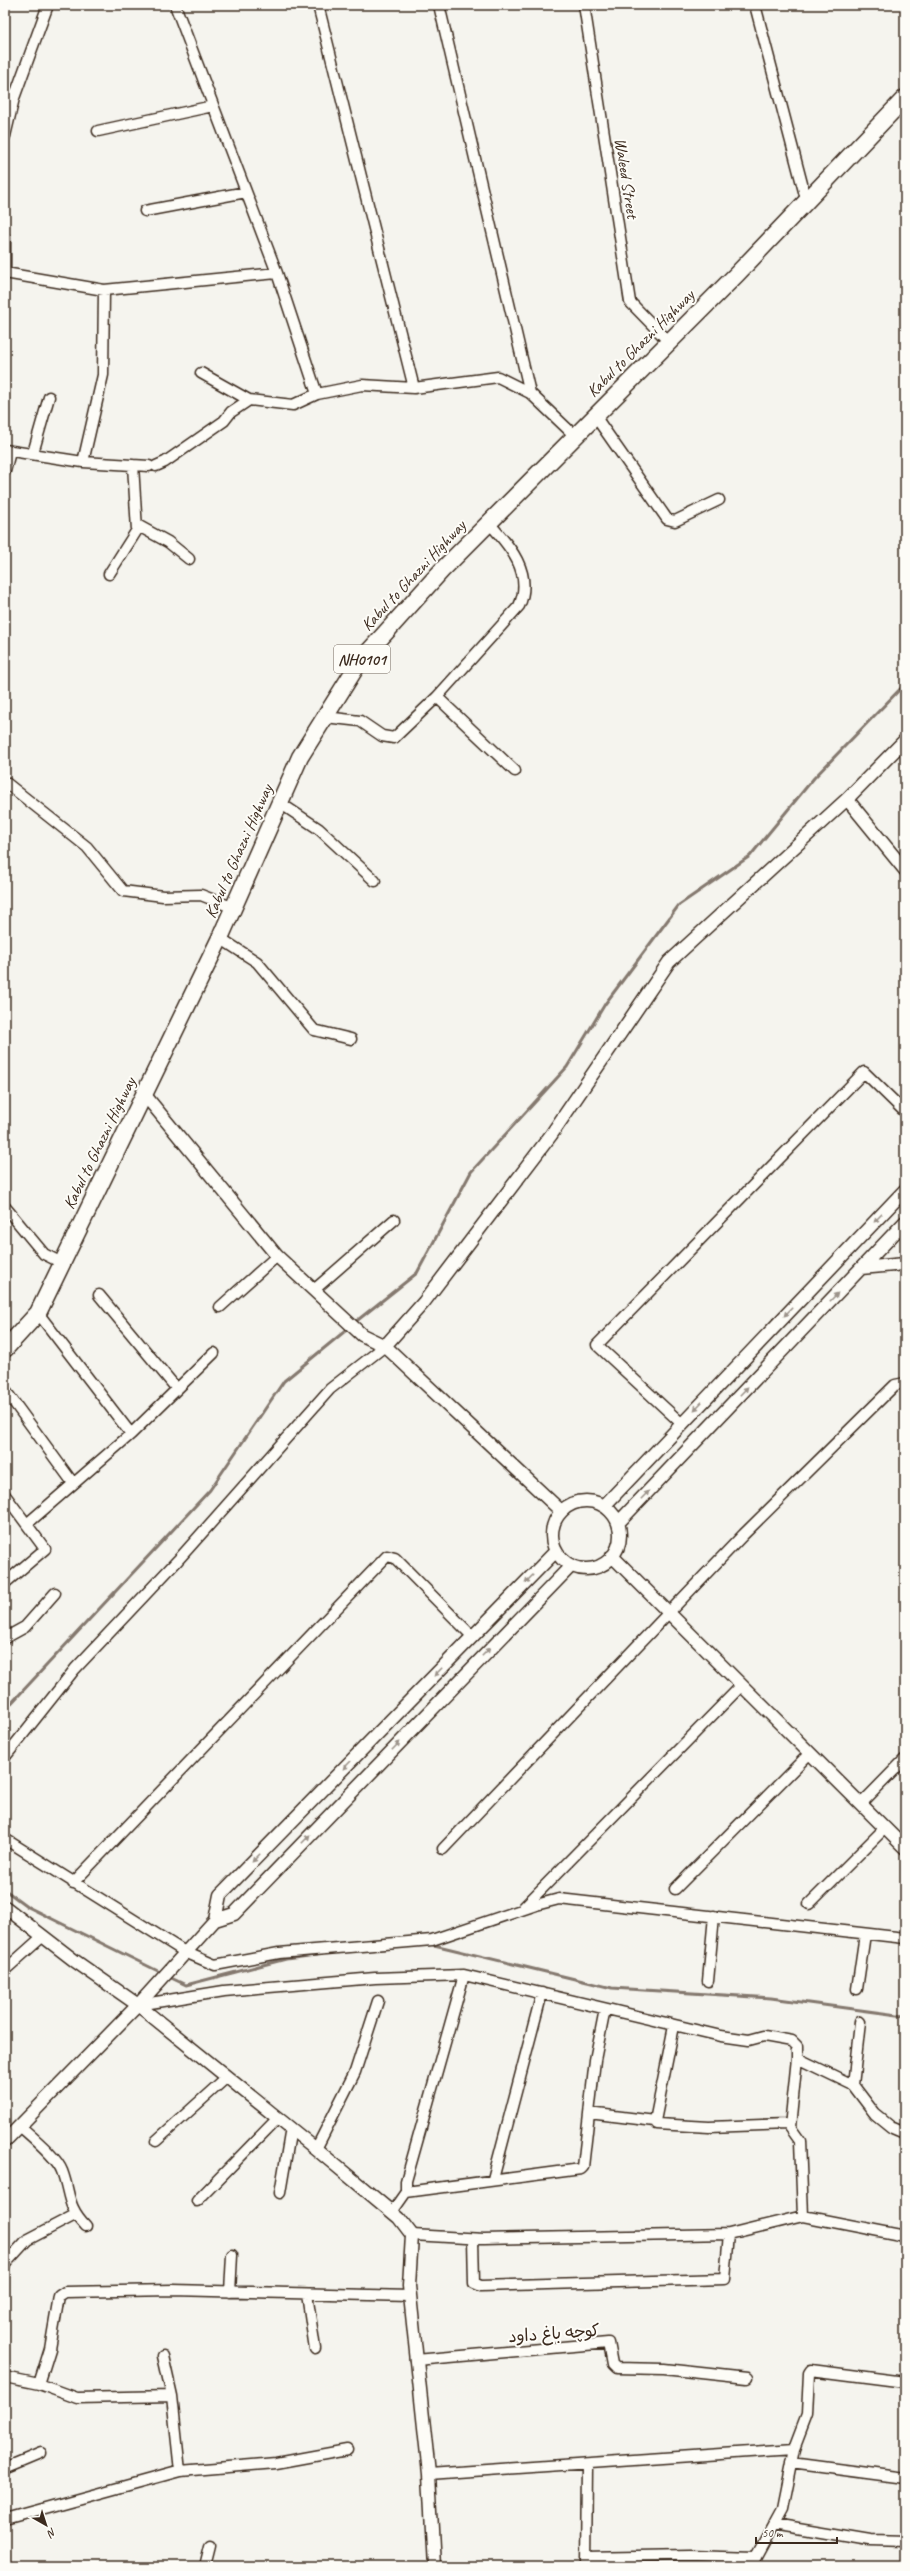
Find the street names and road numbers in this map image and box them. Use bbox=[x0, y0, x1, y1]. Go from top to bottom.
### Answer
street label: Waleed Street bbox=[610, 136, 644, 222]
street label: Kabul to Ghazni Highway bbox=[582, 284, 699, 402]
street label: Kabul to Ghazni Highway bbox=[357, 515, 471, 635]
road number: NH0101 bbox=[334, 645, 390, 673]
street label: Kabul to Ghazni Highway bbox=[200, 780, 278, 921]
street label: Kabul to Ghazni Highway bbox=[58, 1073, 141, 1212]
street label: کوچه باغ داود bbox=[508, 2320, 600, 2348]

